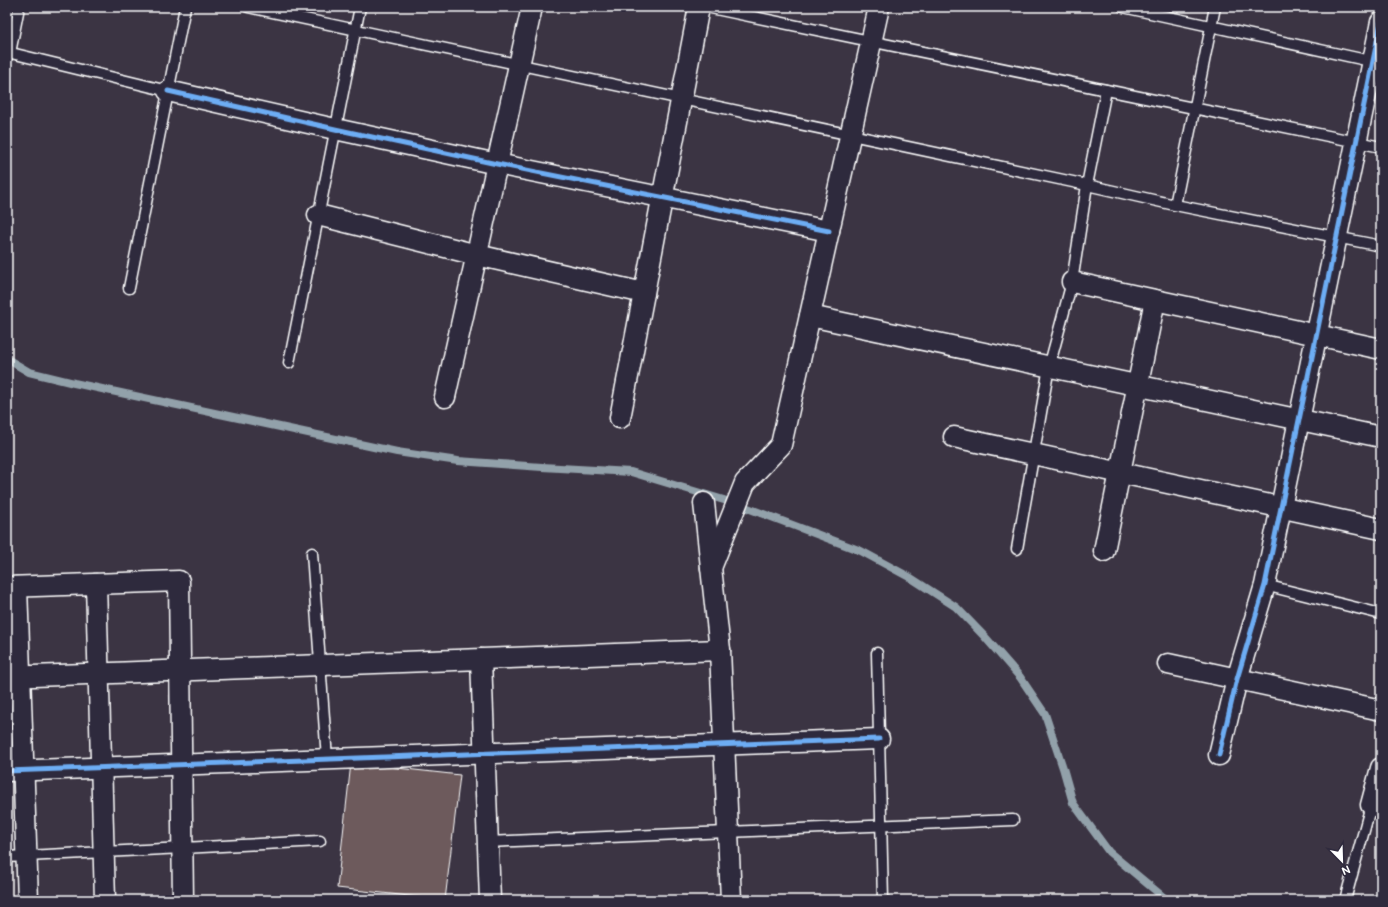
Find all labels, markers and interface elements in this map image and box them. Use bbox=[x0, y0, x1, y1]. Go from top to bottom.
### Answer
north arrow bbox=[1322, 841, 1362, 881]
text: N bbox=[1339, 862, 1352, 877]

